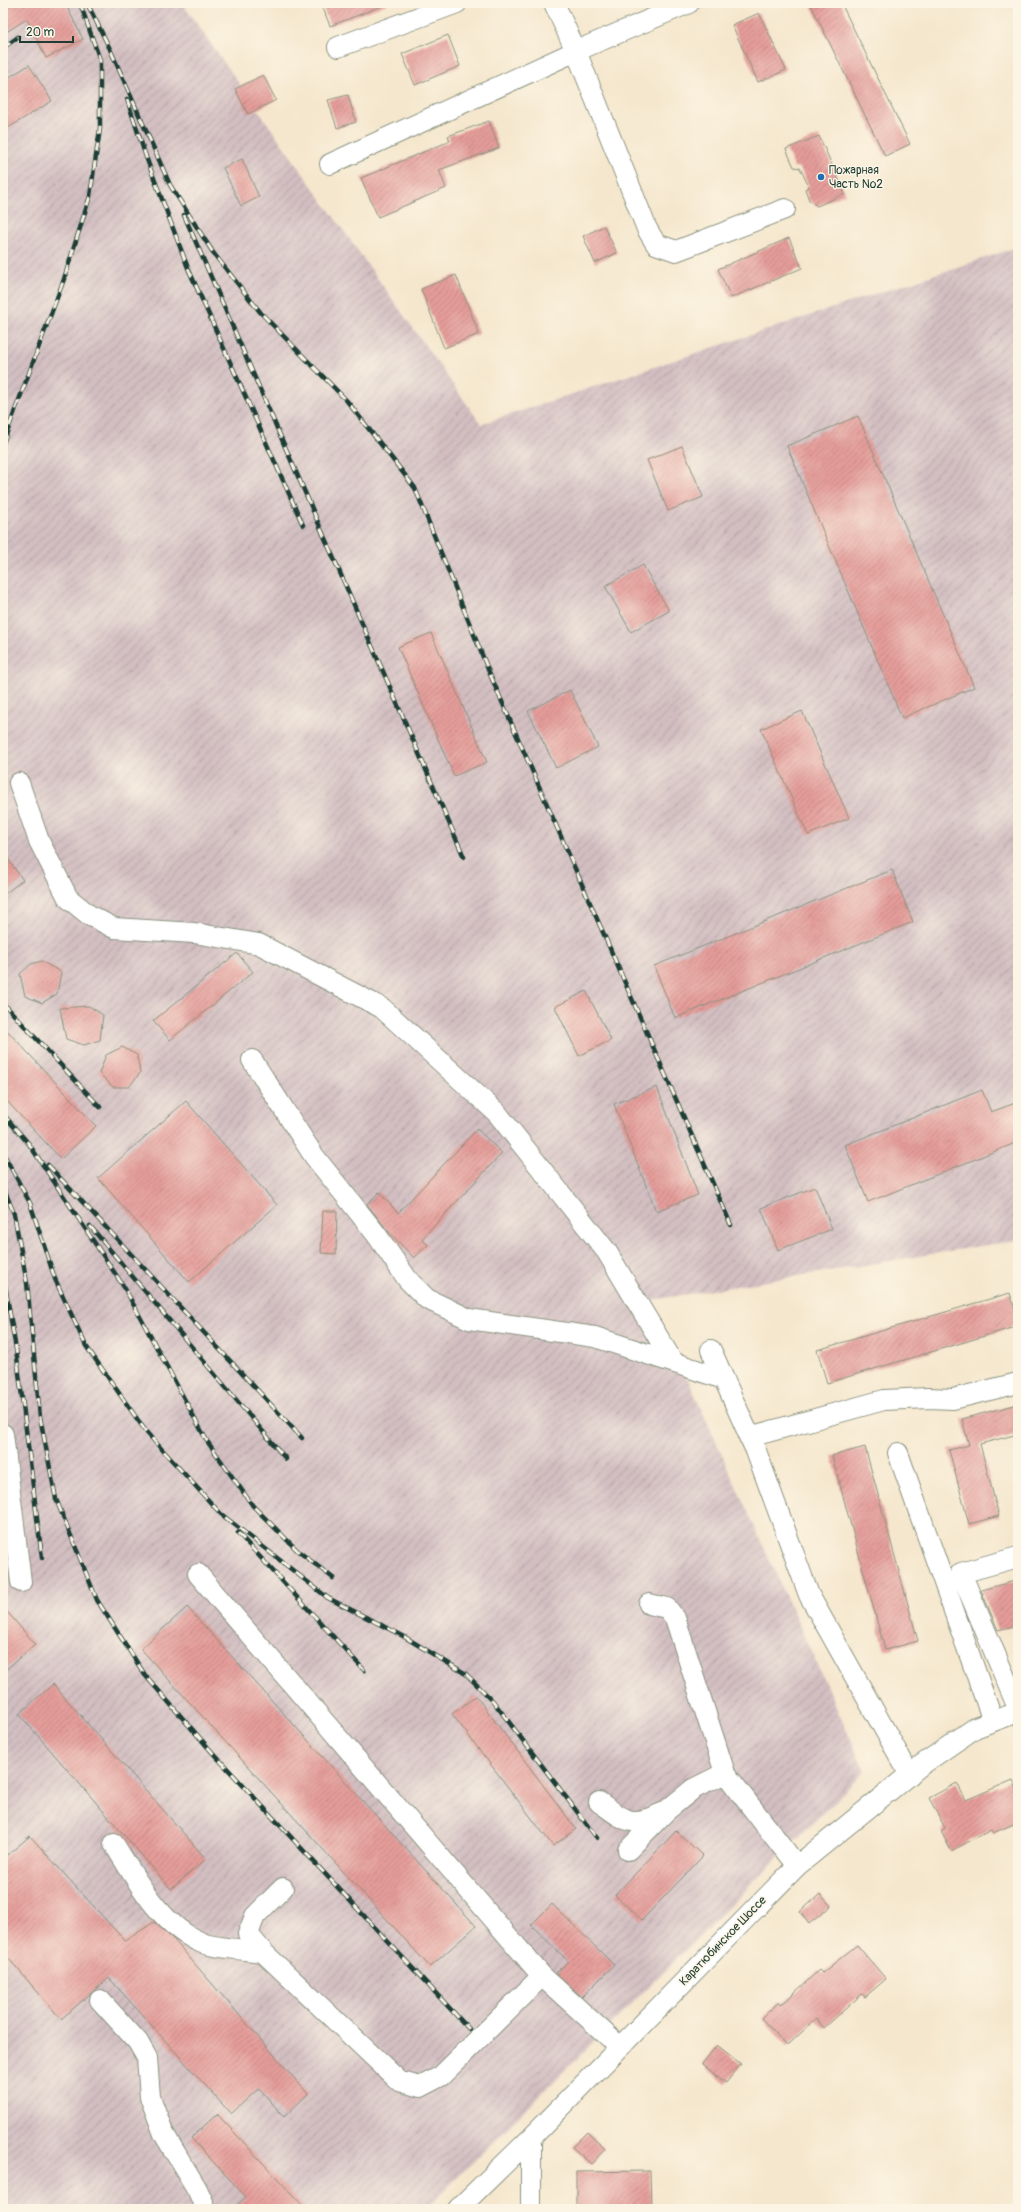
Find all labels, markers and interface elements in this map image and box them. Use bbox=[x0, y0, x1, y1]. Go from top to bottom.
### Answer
scale bar bbox=[20, 18, 73, 44]
text: 20 m bbox=[26, 25, 55, 40]
place label: Пожарная Часть №2 bbox=[829, 163, 883, 192]
marker: Пожарная Часть №2 bbox=[816, 172, 826, 182]
street label: Каратюбинское Шоссе bbox=[676, 1893, 770, 1989]

